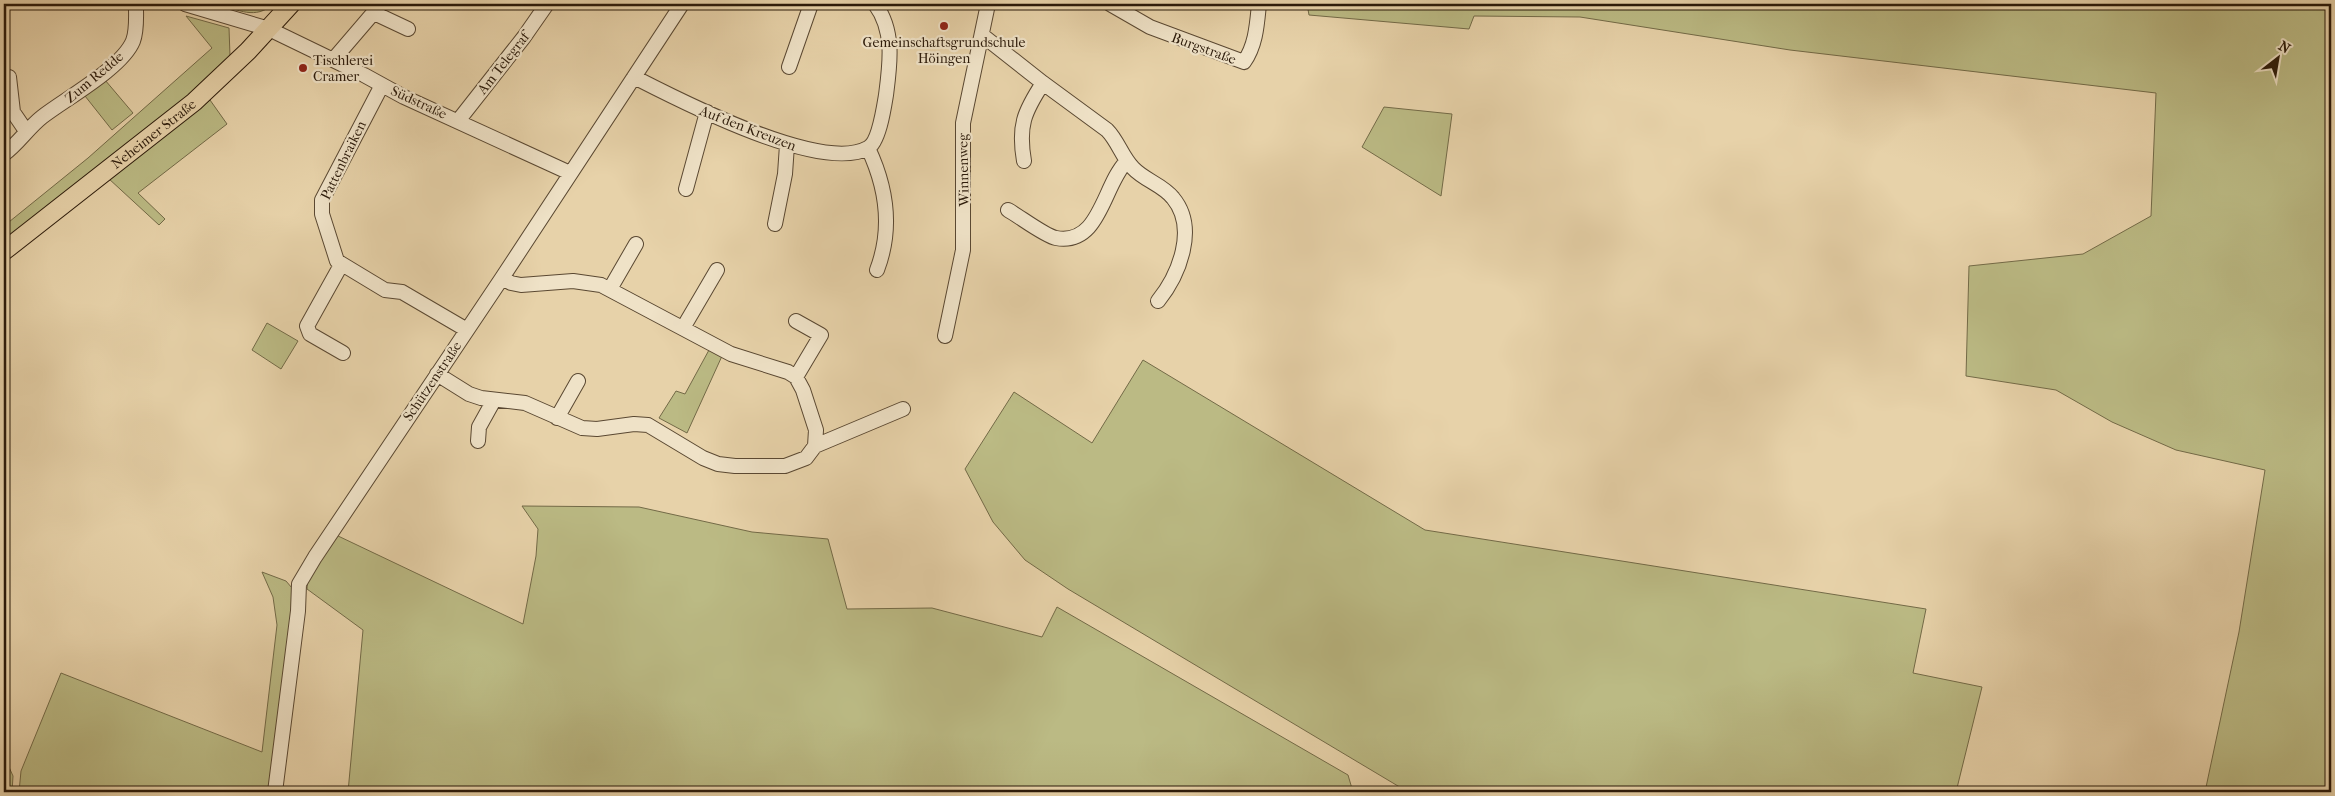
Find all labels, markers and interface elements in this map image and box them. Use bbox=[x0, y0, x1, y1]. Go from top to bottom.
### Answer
marker: Gemeinschaftsgrundschule Höingen bbox=[938, 20, 950, 32]
street label: Am Telegraf bbox=[473, 26, 535, 99]
street label: Burgstraße bbox=[1169, 29, 1239, 68]
north arrow bbox=[2252, 32, 2302, 82]
place label: Gemeinschaftsgrundschule Höingen bbox=[863, 34, 1025, 67]
text: N bbox=[2276, 37, 2294, 58]
street label: Zum Redde bbox=[62, 48, 127, 107]
place label: Tischlerei Cramer bbox=[313, 52, 373, 85]
marker: Tischlerei Cramer bbox=[297, 62, 309, 74]
street label: Südstraße bbox=[388, 82, 450, 123]
street label: Neheimer Straße bbox=[108, 96, 200, 173]
street label: Auf den Kreuzen bbox=[696, 102, 799, 155]
street label: Pattenbraiken bbox=[317, 118, 370, 202]
street label: Winnenweg bbox=[954, 133, 973, 208]
street label: Schützenstraße bbox=[400, 338, 465, 424]

